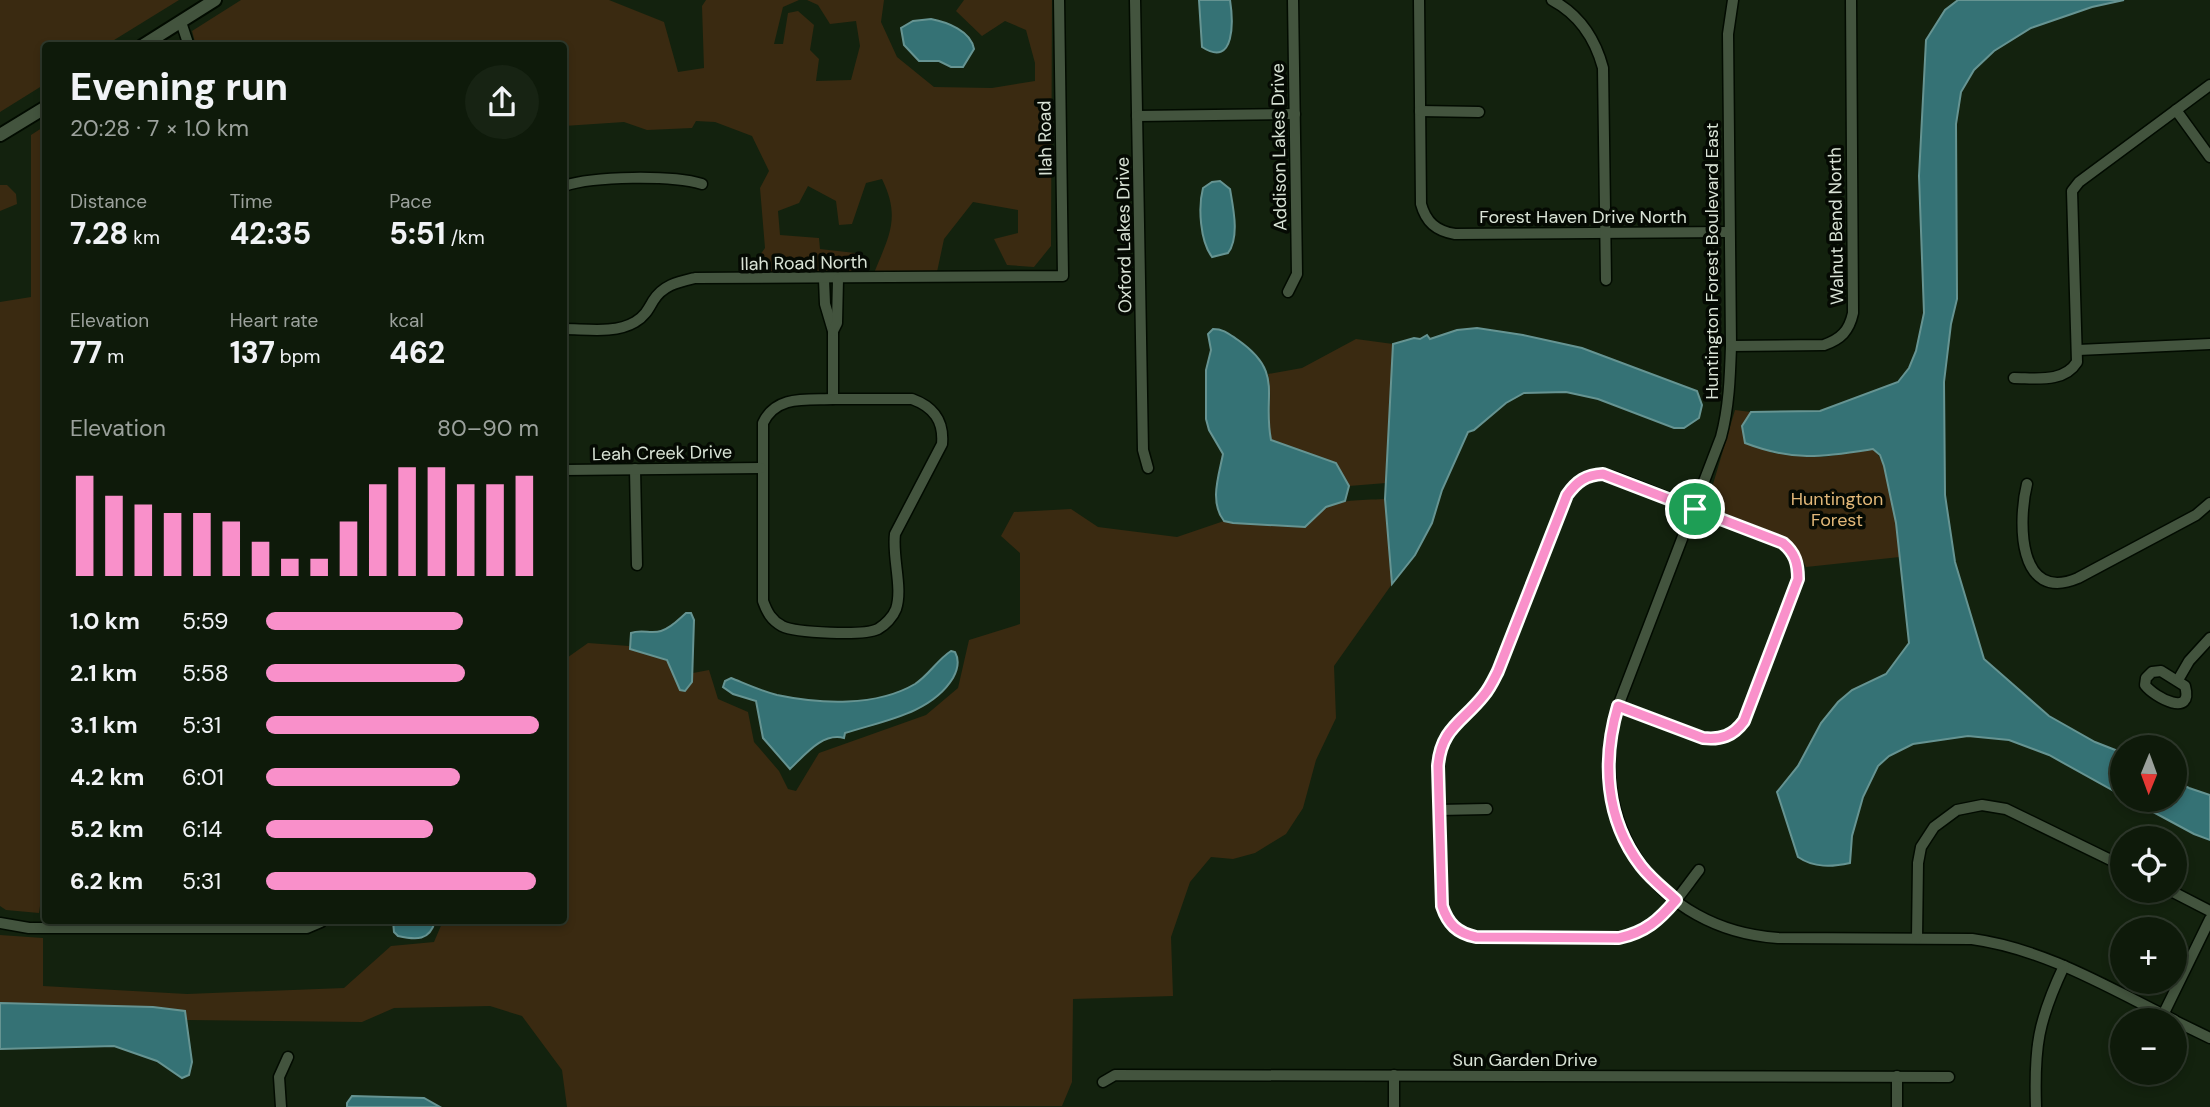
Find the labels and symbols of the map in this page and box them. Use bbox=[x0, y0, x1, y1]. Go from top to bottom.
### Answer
street label: Addison Lakes Drive bbox=[1266, 63, 1292, 231]
street label: Ilah Road bbox=[1032, 100, 1058, 176]
street label: Huntington Forest Boulevard East bbox=[1700, 123, 1724, 399]
street label: Walnut Bend North bbox=[1823, 147, 1849, 305]
street label: Oxford Lakes Drive bbox=[1111, 157, 1137, 313]
street label: Forest Haven Drive North bbox=[1479, 205, 1687, 229]
street label: Ilah Road North bbox=[740, 250, 868, 276]
street label: Leah Creek Drive bbox=[592, 440, 732, 466]
pin bbox=[1665, 479, 1725, 539]
park label: Huntington Forest bbox=[1791, 487, 1883, 532]
north arrow bbox=[2110, 735, 2188, 812]
street label: Sun Garden Drive bbox=[1453, 1048, 1597, 1072]

